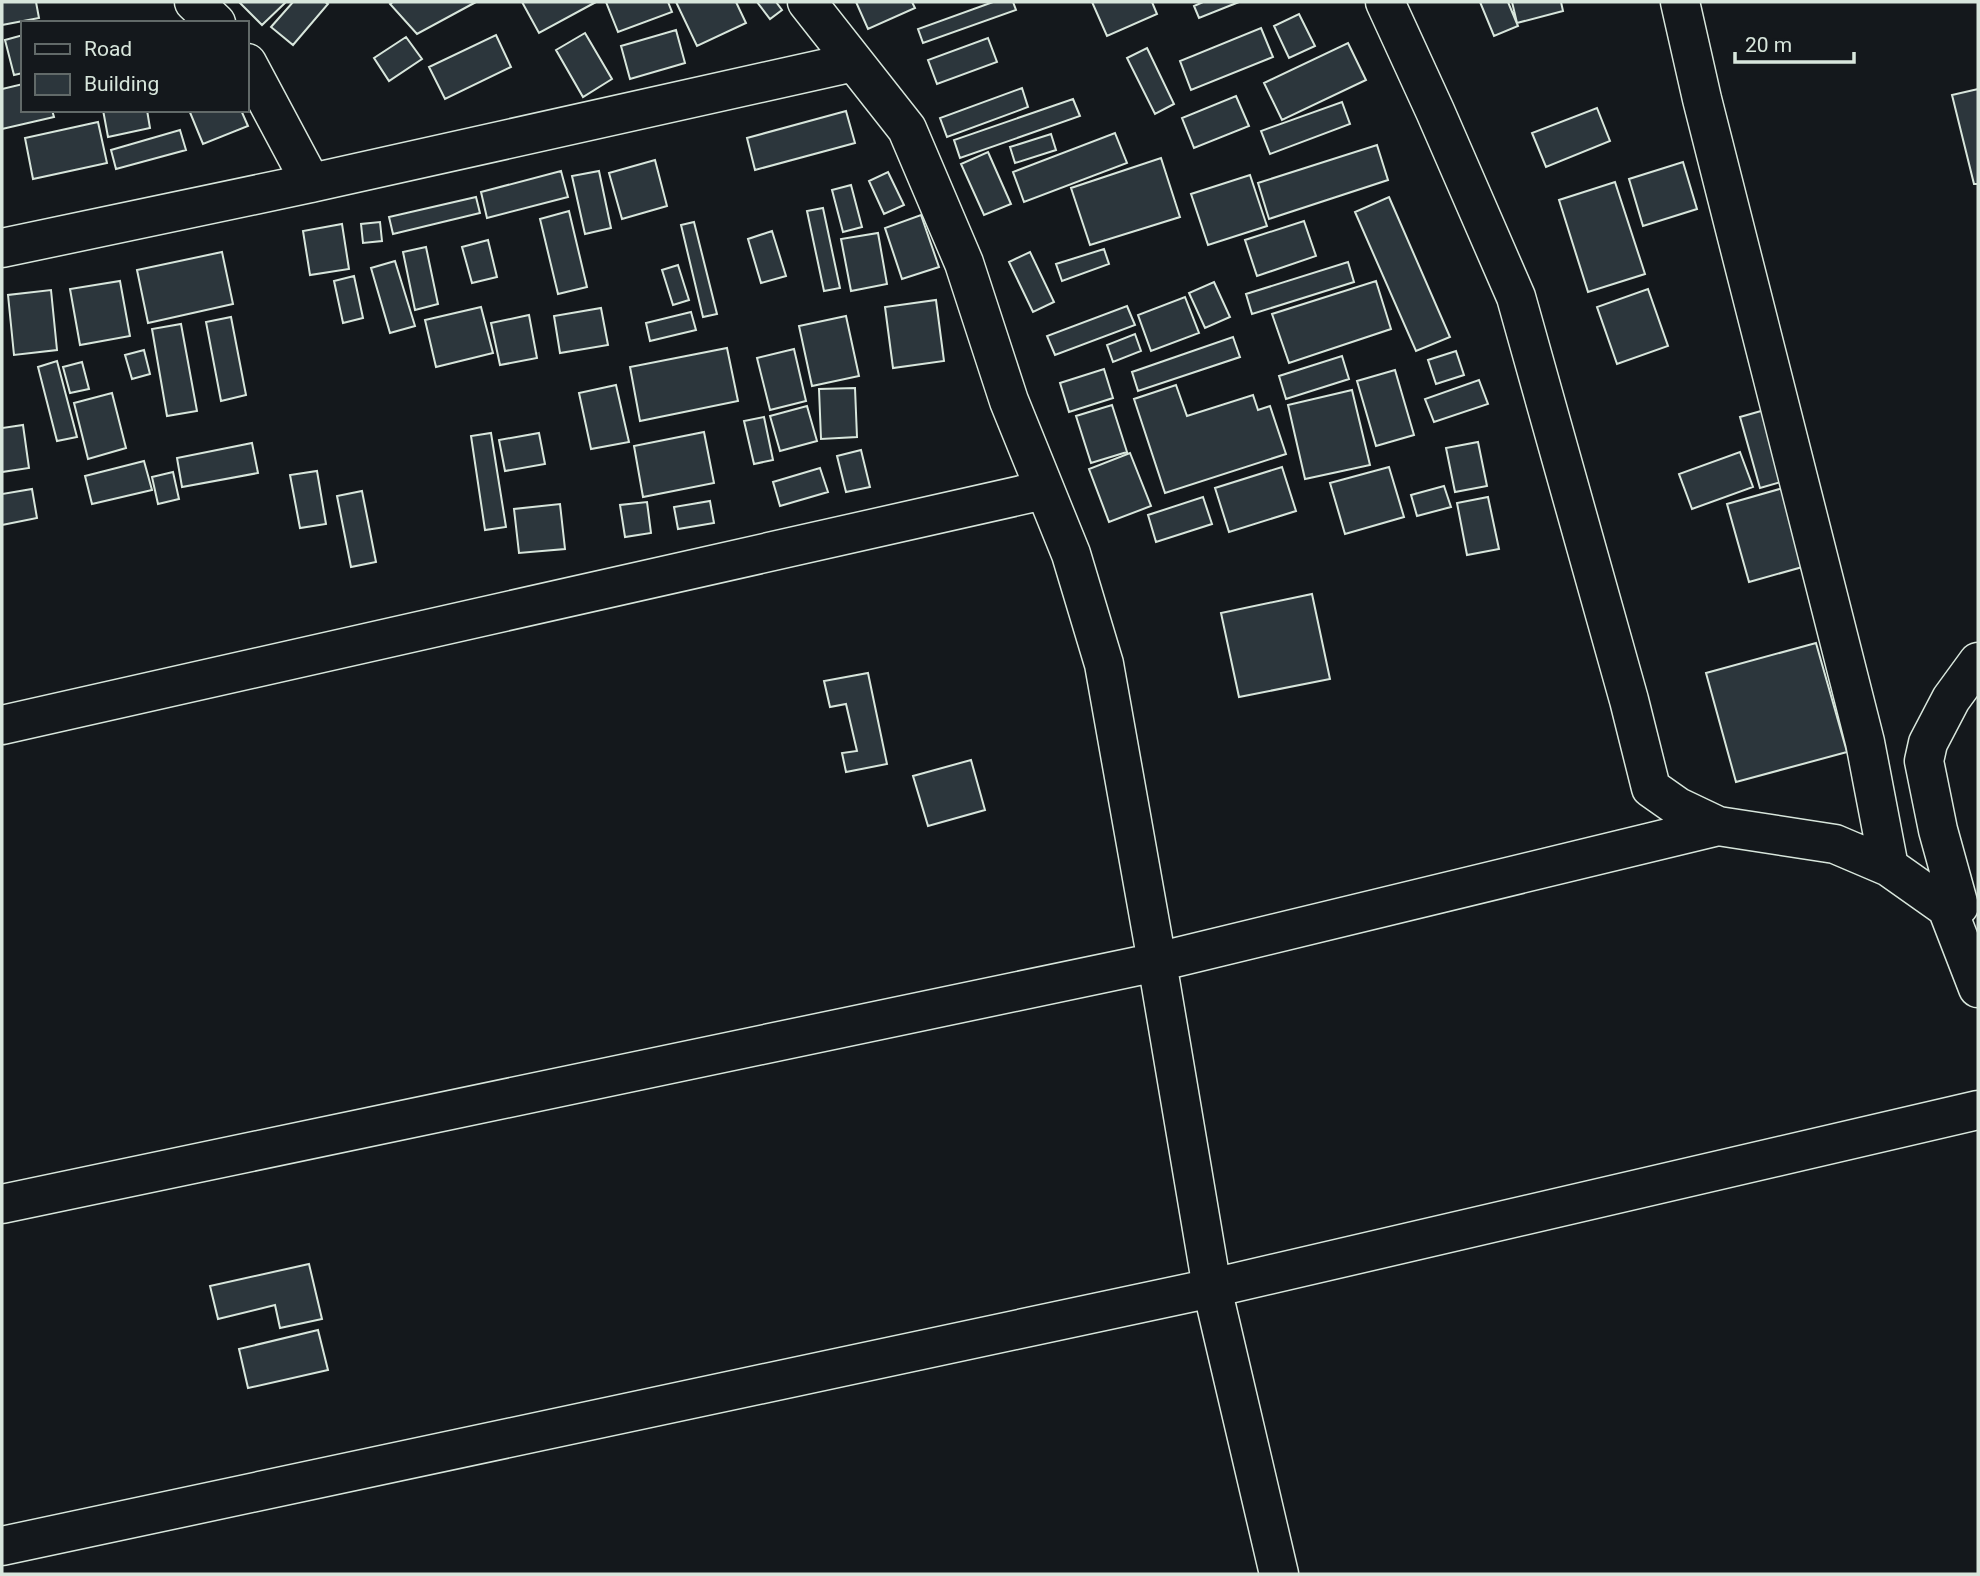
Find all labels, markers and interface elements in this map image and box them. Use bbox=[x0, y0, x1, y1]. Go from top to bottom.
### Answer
legend bbox=[21, 21, 248, 112]
scale bar bbox=[1735, 21, 1854, 65]
text: 20 m bbox=[1745, 33, 1792, 57]
text: Road bbox=[84, 37, 132, 61]
text: Building bbox=[84, 72, 159, 96]

